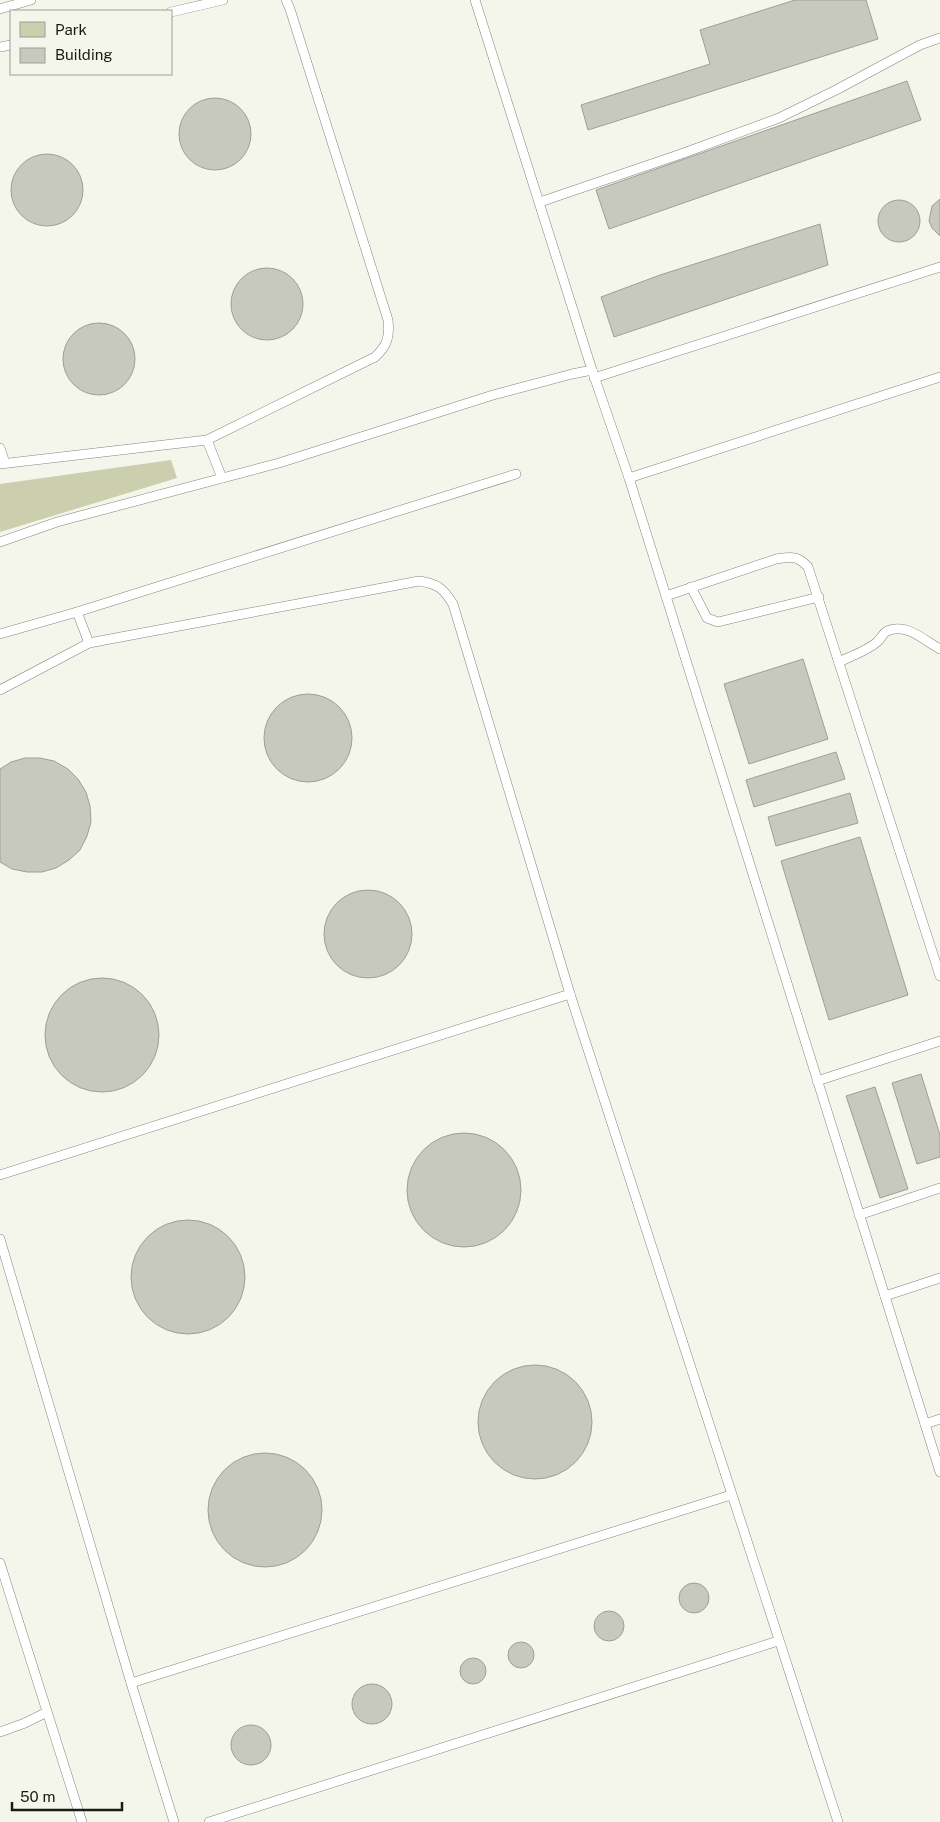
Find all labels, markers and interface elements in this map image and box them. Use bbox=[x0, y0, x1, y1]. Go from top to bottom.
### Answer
legend bbox=[10, 10, 172, 75]
text: Park bbox=[55, 21, 87, 38]
text: Building bbox=[55, 46, 113, 63]
scale bar bbox=[12, 1780, 122, 1812]
text: 50 m bbox=[20, 1788, 55, 1805]

